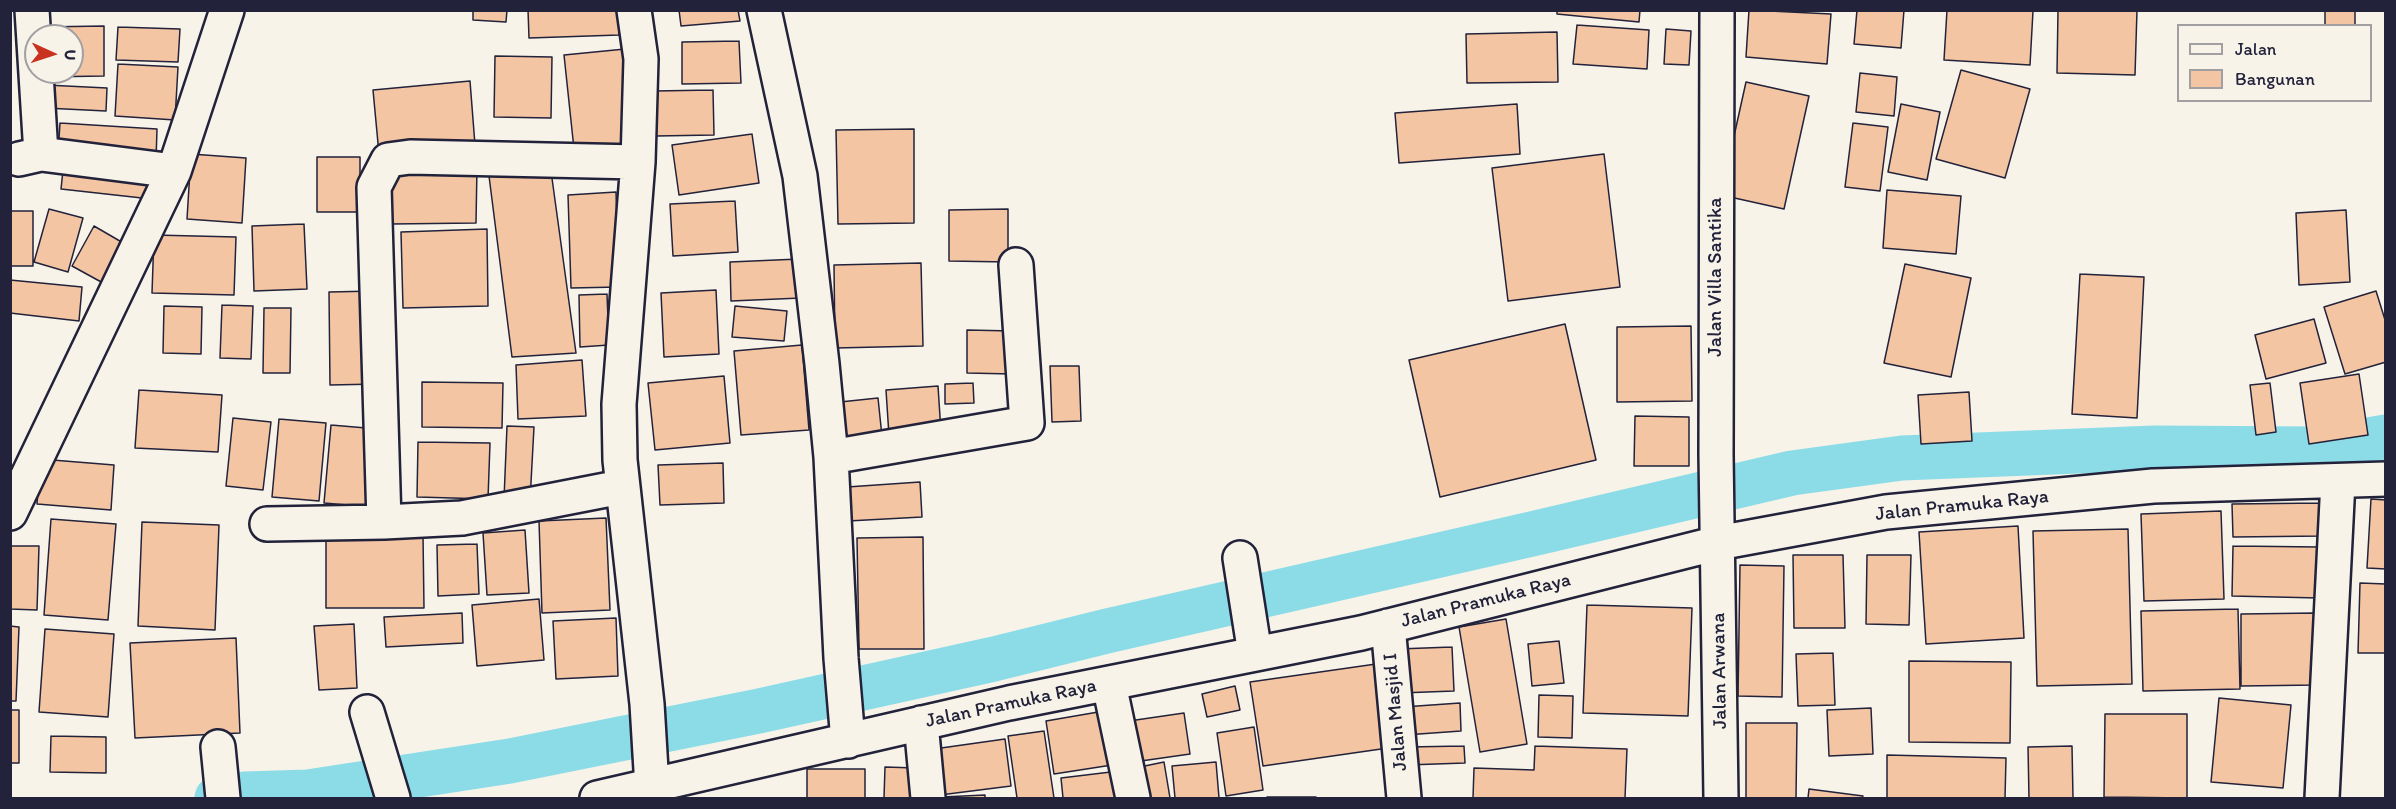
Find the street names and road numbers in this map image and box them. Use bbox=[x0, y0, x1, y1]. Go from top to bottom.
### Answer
street label: Jalan Villa Santika bbox=[1704, 197, 1728, 357]
street label: Jalan Pramuka Raya bbox=[1874, 485, 2050, 527]
street label: Jalan Pramuka Raya bbox=[1399, 568, 1573, 634]
street label: Jalan Arwana bbox=[1707, 613, 1733, 729]
street label: Jalan Masjid I bbox=[1379, 652, 1413, 772]
street label: Jalan Pramuka Raya bbox=[923, 674, 1099, 734]

